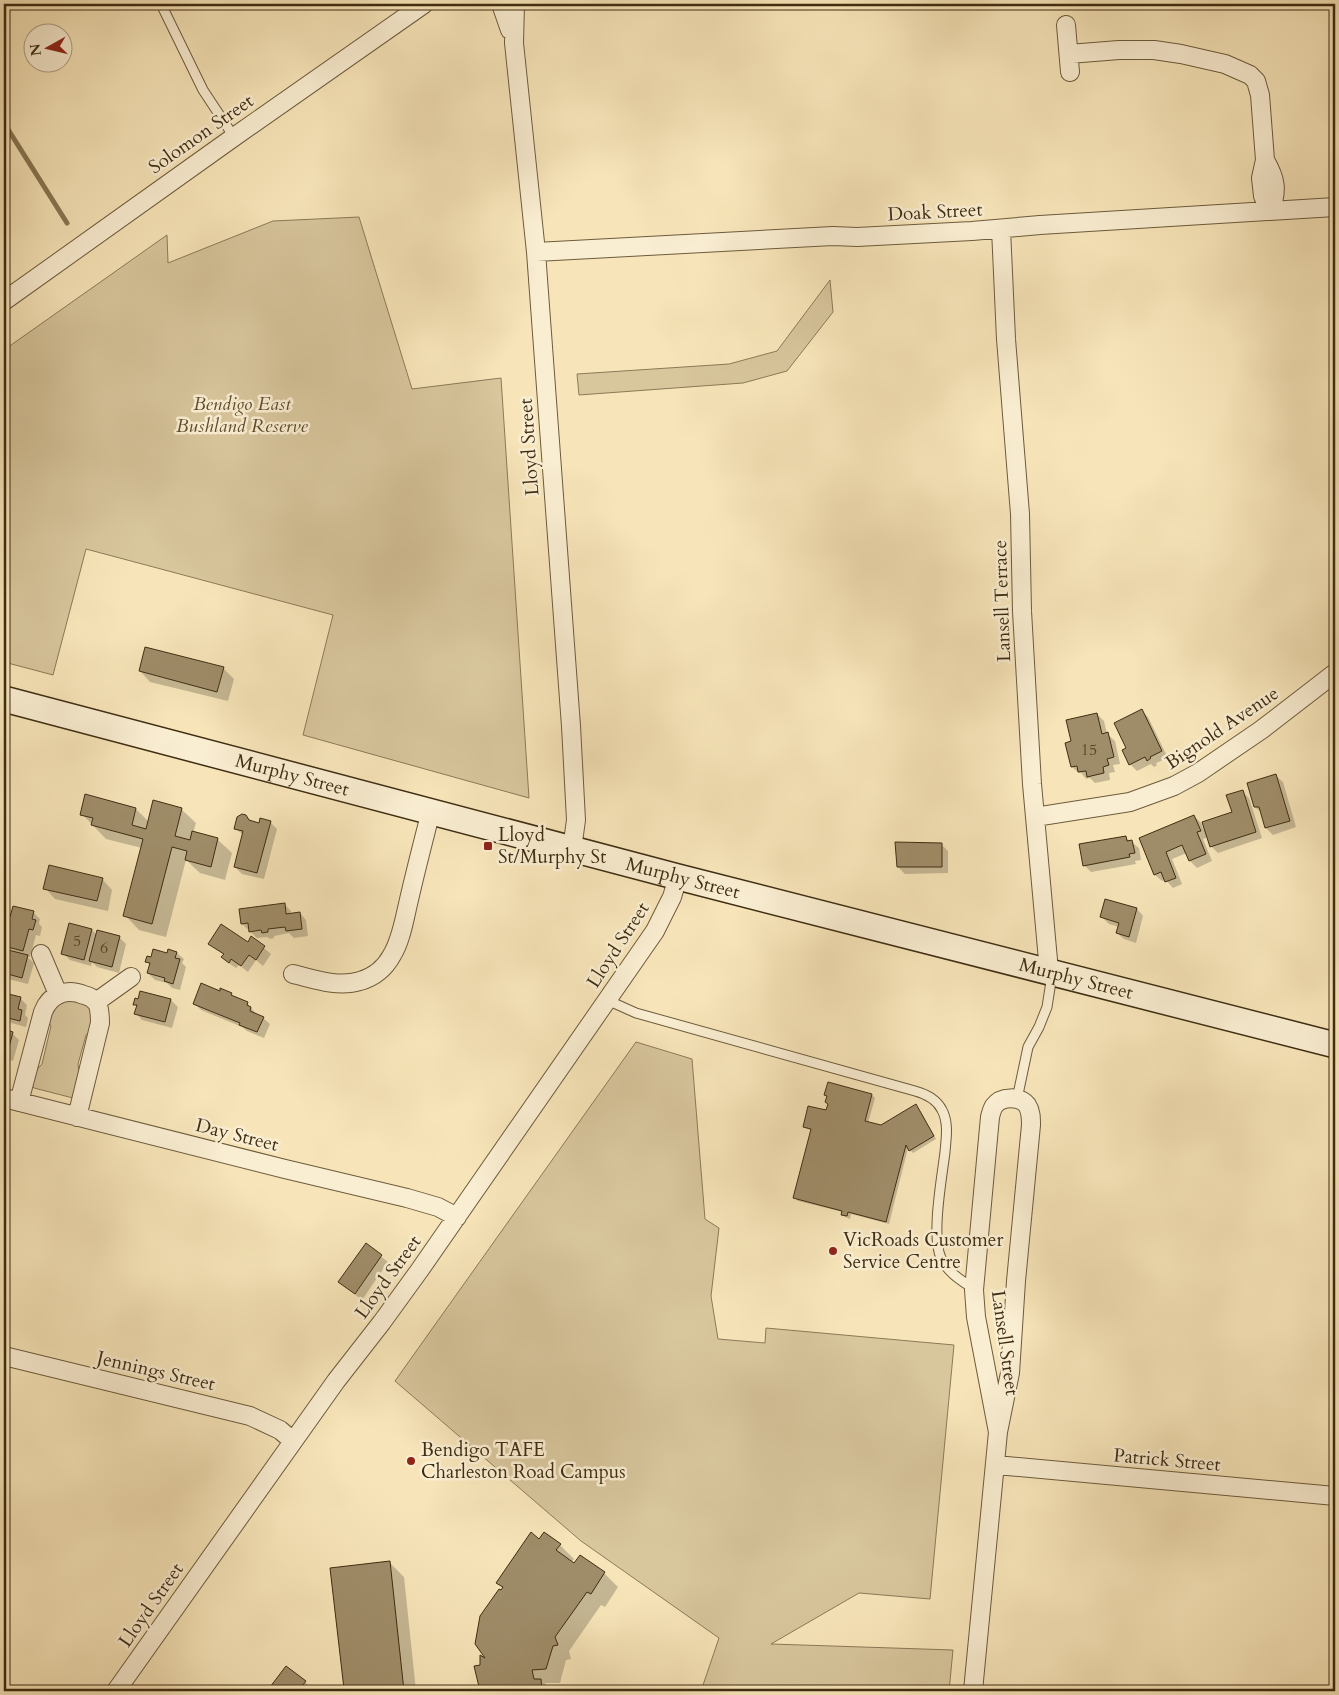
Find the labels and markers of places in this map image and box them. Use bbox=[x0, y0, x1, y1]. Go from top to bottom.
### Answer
place label: Lloyd St/Murphy St bbox=[498, 822, 606, 870]
marker: Lloyd St/Murphy St bbox=[482, 840, 494, 852]
place label: VicRoads Customer Service Centre bbox=[843, 1227, 1003, 1275]
marker: VicRoads Customer Service Centre bbox=[827, 1245, 839, 1257]
place label: Bendigo TAFE Charleston Road Campus bbox=[421, 1437, 626, 1485]
marker: Bendigo TAFE Charleston Road Campus bbox=[405, 1455, 417, 1467]

